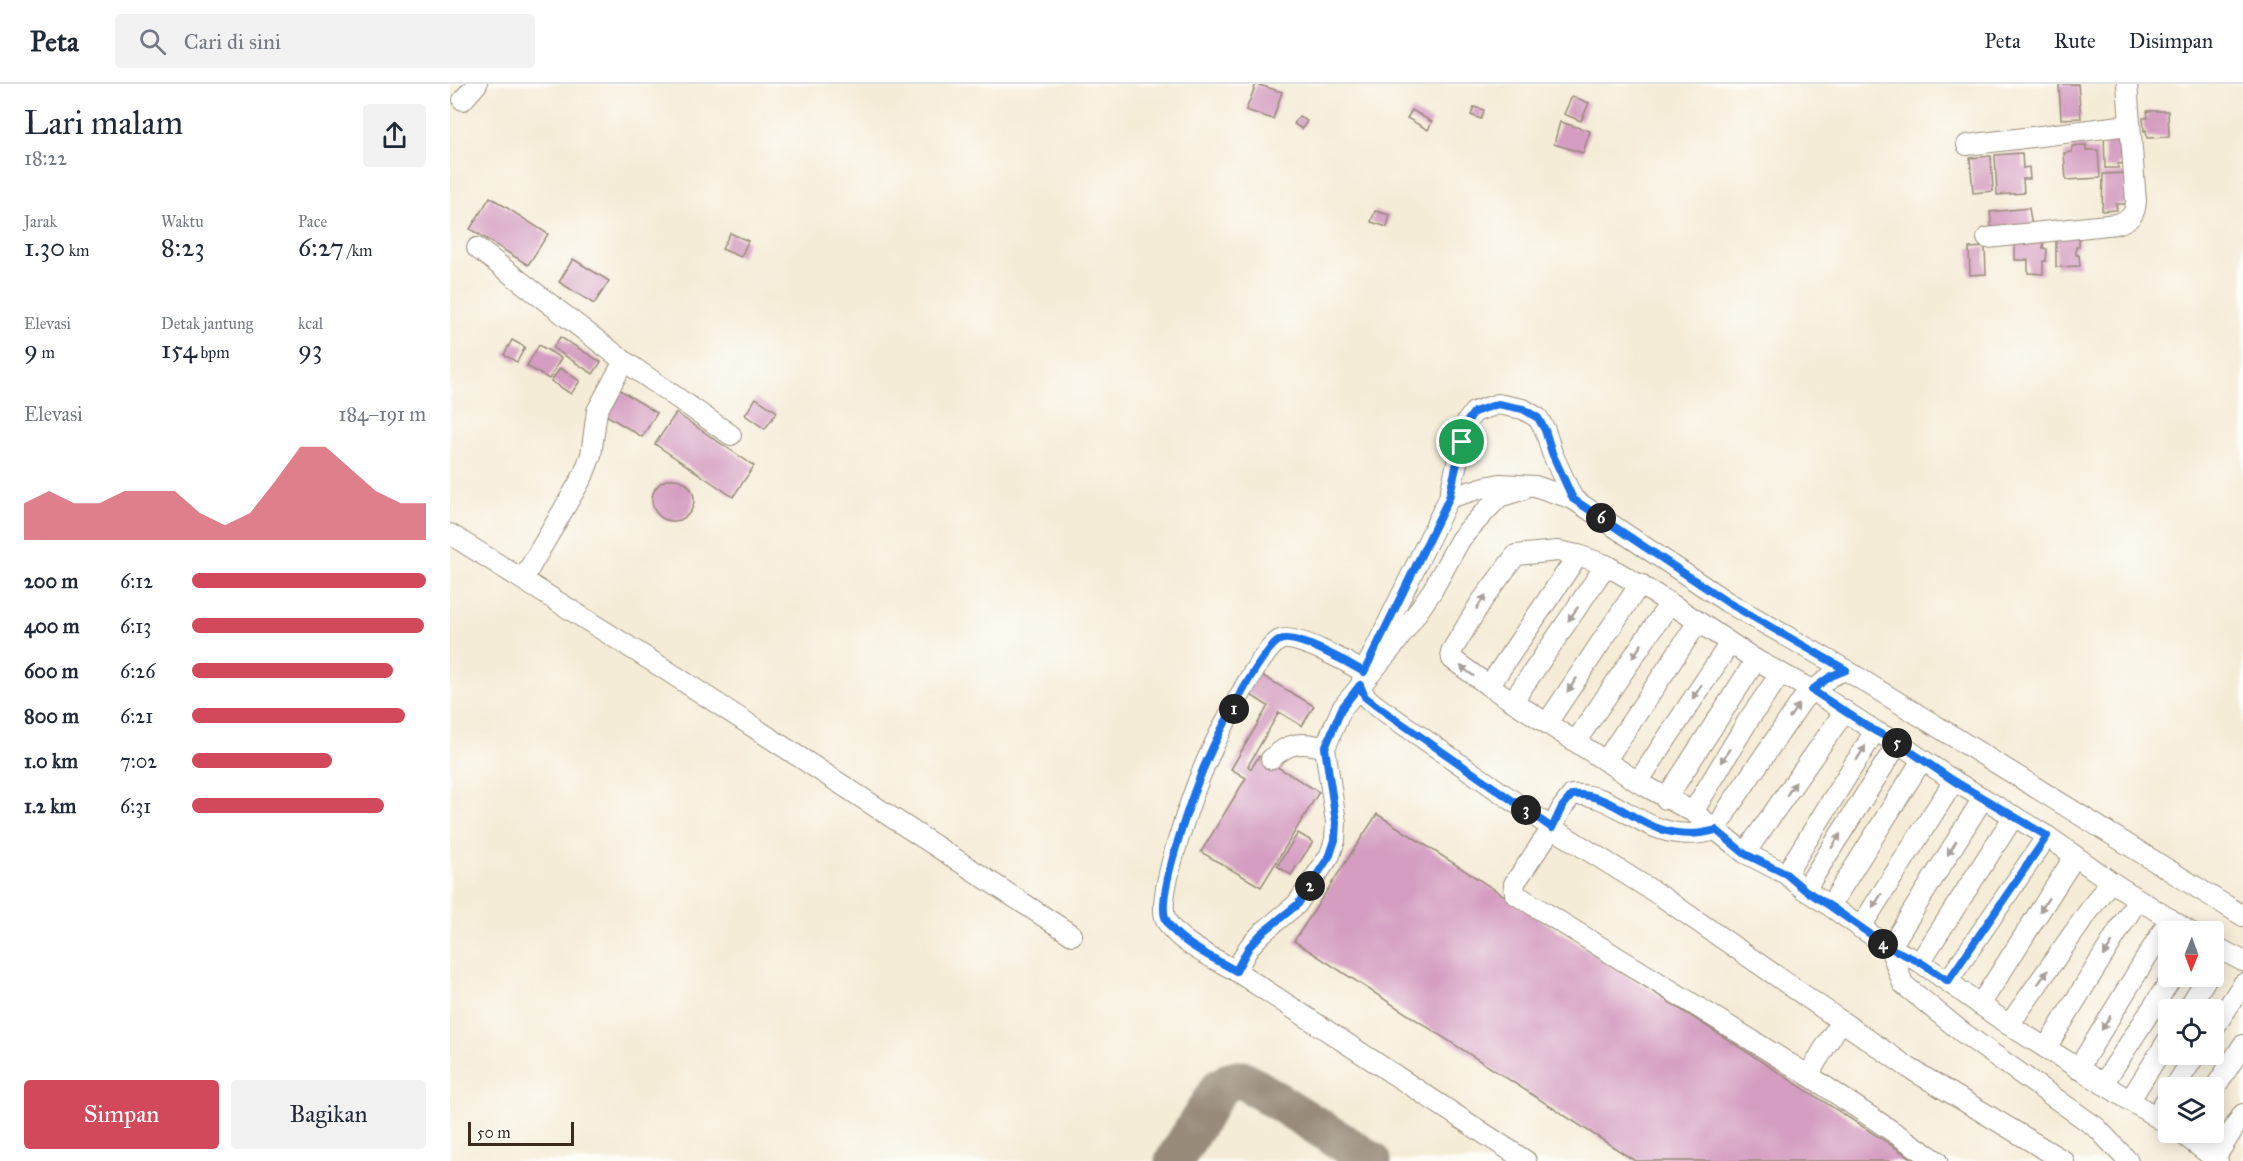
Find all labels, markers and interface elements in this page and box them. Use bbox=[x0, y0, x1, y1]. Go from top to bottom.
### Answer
search box bbox=[115, 14, 535, 68]
text: Peta bbox=[30, 24, 79, 59]
icon: search bbox=[136, 25, 169, 58]
text: Cari di sini bbox=[184, 28, 281, 55]
text: Peta bbox=[1984, 28, 2021, 54]
text: Rute bbox=[2054, 28, 2096, 54]
text: Disimpan bbox=[2129, 28, 2213, 54]
text: Lari malam bbox=[24, 103, 183, 143]
button: share bbox=[363, 104, 426, 167]
text: 18:22 bbox=[24, 146, 67, 170]
text: Jarak bbox=[24, 212, 57, 231]
text: Waktu bbox=[161, 212, 204, 231]
text: Pace bbox=[298, 212, 327, 231]
text: 1.30 bbox=[24, 231, 65, 263]
text: 8:23 bbox=[161, 231, 205, 263]
text: 6:27 bbox=[298, 231, 344, 263]
text: km bbox=[65, 241, 90, 260]
text: /km bbox=[344, 241, 373, 260]
text: Elevasi bbox=[24, 314, 71, 333]
text: Detak jantung bbox=[161, 314, 253, 333]
text: kcal bbox=[298, 314, 323, 333]
text: 9 bbox=[24, 333, 38, 365]
text: 154 bbox=[161, 333, 197, 365]
text: 93 bbox=[298, 333, 322, 365]
text: m bbox=[38, 343, 55, 362]
text: bpm bbox=[197, 343, 230, 362]
text: Elevasi bbox=[24, 402, 83, 426]
text: 184–191 m bbox=[338, 402, 426, 426]
pin bbox=[1436, 416, 1487, 467]
icon: arrive bbox=[1445, 425, 1478, 458]
pin: 6 bbox=[1586, 503, 1616, 533]
text: 6 bbox=[1597, 508, 1605, 527]
text: 200 m bbox=[24, 569, 78, 593]
text: 6:12 bbox=[120, 569, 153, 593]
one-way arrow bbox=[1475, 594, 1486, 610]
one-way arrow bbox=[1567, 605, 1579, 621]
text: 400 m bbox=[24, 614, 80, 638]
text: 6:13 bbox=[120, 614, 151, 638]
one-way arrow bbox=[1631, 643, 1643, 659]
text: 600 m bbox=[24, 659, 79, 683]
text: 6:26 bbox=[120, 659, 155, 683]
one-way arrow bbox=[1460, 665, 1475, 677]
one-way arrow bbox=[1567, 677, 1578, 693]
one-way arrow bbox=[1691, 683, 1703, 699]
pin: 1 bbox=[1219, 694, 1249, 724]
text: 1 bbox=[1231, 699, 1237, 718]
one-way arrow bbox=[1788, 703, 1799, 719]
text: 800 m bbox=[24, 704, 79, 728]
text: 6:21 bbox=[120, 704, 153, 728]
pin: 5 bbox=[1882, 728, 1912, 758]
text: 5 bbox=[1893, 733, 1901, 752]
one-way arrow bbox=[1855, 745, 1866, 761]
one-way arrow bbox=[1720, 748, 1731, 764]
text: 1.0 km bbox=[24, 749, 78, 773]
text: 7:02 bbox=[120, 749, 157, 773]
one-way arrow bbox=[1785, 781, 1797, 797]
text: 1.2 km bbox=[24, 794, 76, 818]
text: 6:31 bbox=[120, 794, 151, 818]
pin: 3 bbox=[1511, 795, 1541, 825]
text: 3 bbox=[1523, 800, 1529, 819]
one-way arrow bbox=[1830, 833, 1841, 849]
one-way arrow bbox=[1947, 840, 1958, 856]
pin: 2 bbox=[1295, 871, 1325, 901]
text: 2 bbox=[1306, 876, 1314, 895]
one-way arrow bbox=[1871, 893, 1883, 909]
one-way arrow bbox=[2038, 897, 2049, 914]
north arrow bbox=[2158, 921, 2224, 987]
map controls bbox=[2158, 921, 2224, 1143]
pin: 4 bbox=[1868, 929, 1898, 959]
text: 4 bbox=[1879, 934, 1887, 953]
one-way arrow bbox=[2102, 941, 2113, 957]
one-way arrow bbox=[2037, 970, 2049, 986]
button: locate bbox=[2158, 999, 2224, 1065]
one-way arrow bbox=[2101, 1015, 2112, 1031]
button: layers bbox=[2158, 1077, 2224, 1143]
button: Simpan bbox=[24, 1080, 219, 1149]
button: Bagikan bbox=[231, 1080, 426, 1149]
scale bar bbox=[468, 1119, 574, 1146]
text: 50 m bbox=[477, 1123, 511, 1142]

